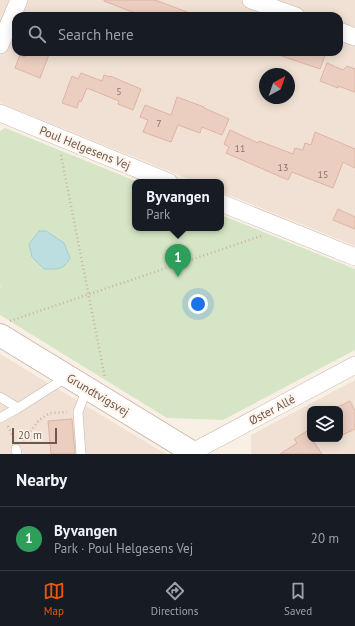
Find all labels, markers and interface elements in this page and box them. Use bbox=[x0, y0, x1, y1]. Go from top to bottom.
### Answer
search box bbox=[12, 12, 343, 56]
icon: search bbox=[26, 23, 48, 45]
text: Search here bbox=[58, 25, 134, 44]
north arrow bbox=[259, 68, 295, 104]
house number: 5 bbox=[116, 85, 122, 98]
house number: 7 bbox=[156, 117, 162, 130]
street label: Poul Helgesens Vej bbox=[37, 122, 133, 173]
house number: 11 bbox=[235, 142, 245, 155]
house number: 13 bbox=[278, 161, 288, 174]
house number: 15 bbox=[318, 168, 328, 181]
popup bbox=[132, 179, 224, 231]
text: Byvangen bbox=[146, 187, 210, 206]
text: Park bbox=[146, 206, 170, 223]
pin: 1 bbox=[165, 244, 191, 277]
your location bbox=[188, 294, 208, 314]
street label: Grundtvigsvej bbox=[64, 370, 132, 419]
street label: Øster Allé bbox=[246, 391, 298, 428]
map controls bbox=[307, 406, 343, 442]
button: layers bbox=[307, 406, 343, 442]
scale bar bbox=[12, 426, 57, 445]
text: 20 m bbox=[18, 428, 42, 442]
text: Nearby bbox=[16, 469, 67, 491]
text: Byvangen bbox=[54, 521, 117, 540]
text: 1 bbox=[25, 530, 33, 547]
text: 20 m bbox=[311, 530, 339, 547]
text: Park · Poul Helgesens Vej bbox=[54, 540, 193, 557]
tab: Map bbox=[43, 580, 65, 618]
tab: Directions bbox=[151, 580, 198, 618]
tab: Saved bbox=[284, 580, 312, 618]

